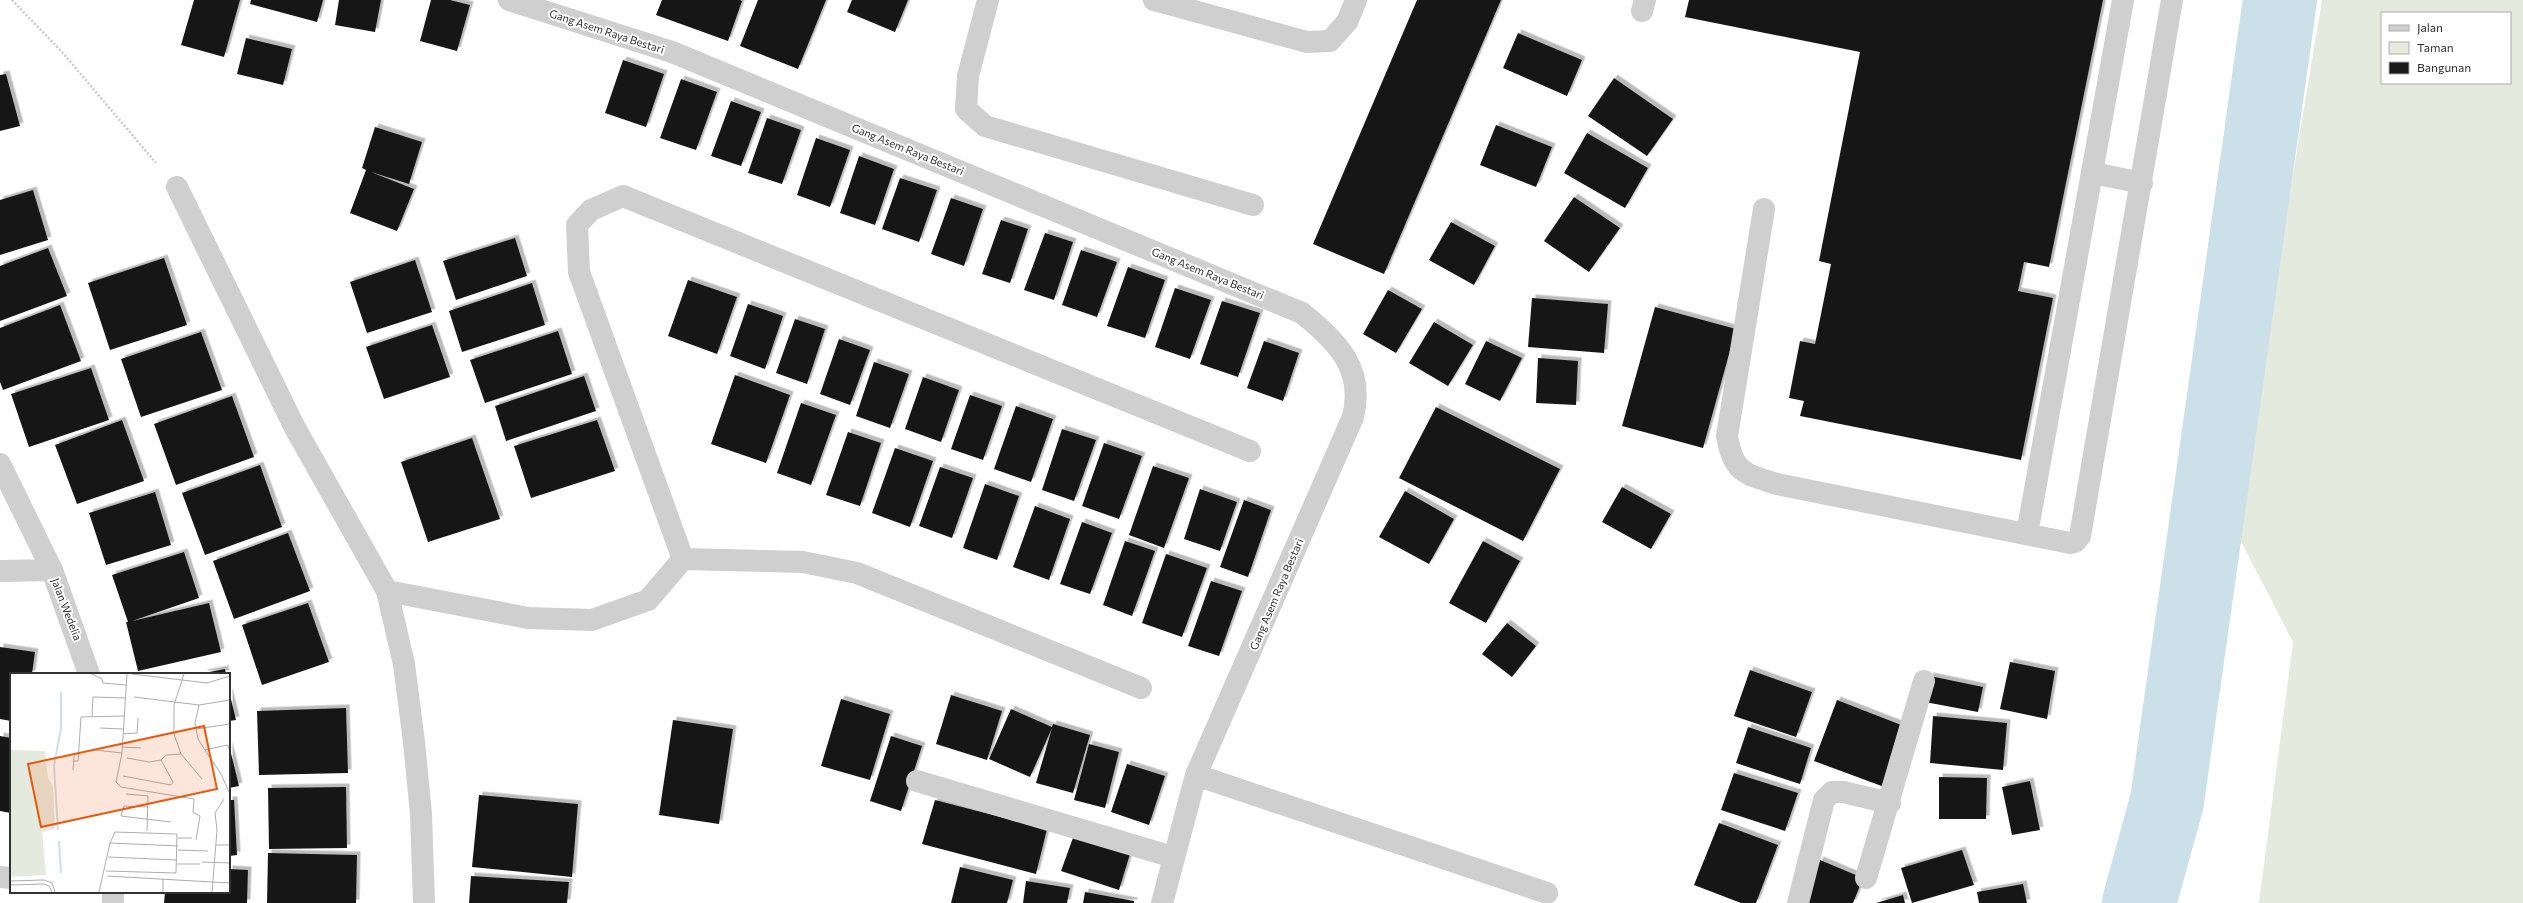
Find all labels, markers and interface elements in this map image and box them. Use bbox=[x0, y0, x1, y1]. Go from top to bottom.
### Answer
street label: Gang Asem Raya Bestari bbox=[548, 6, 666, 56]
legend bbox=[2381, 12, 2511, 84]
text: Jalan bbox=[2417, 20, 2443, 35]
text: Taman bbox=[2417, 40, 2454, 54]
text: Bangunan bbox=[2417, 60, 2471, 74]
street label: Gang Asem Raya Bestari bbox=[850, 120, 966, 178]
street label: Gang Asem Raya Bestari bbox=[1150, 244, 1266, 302]
street label: Gang Asem Raya Bestari bbox=[1247, 536, 1306, 652]
street label: Jalan Wedelia bbox=[48, 576, 85, 642]
inset map bbox=[10, 673, 230, 893]

